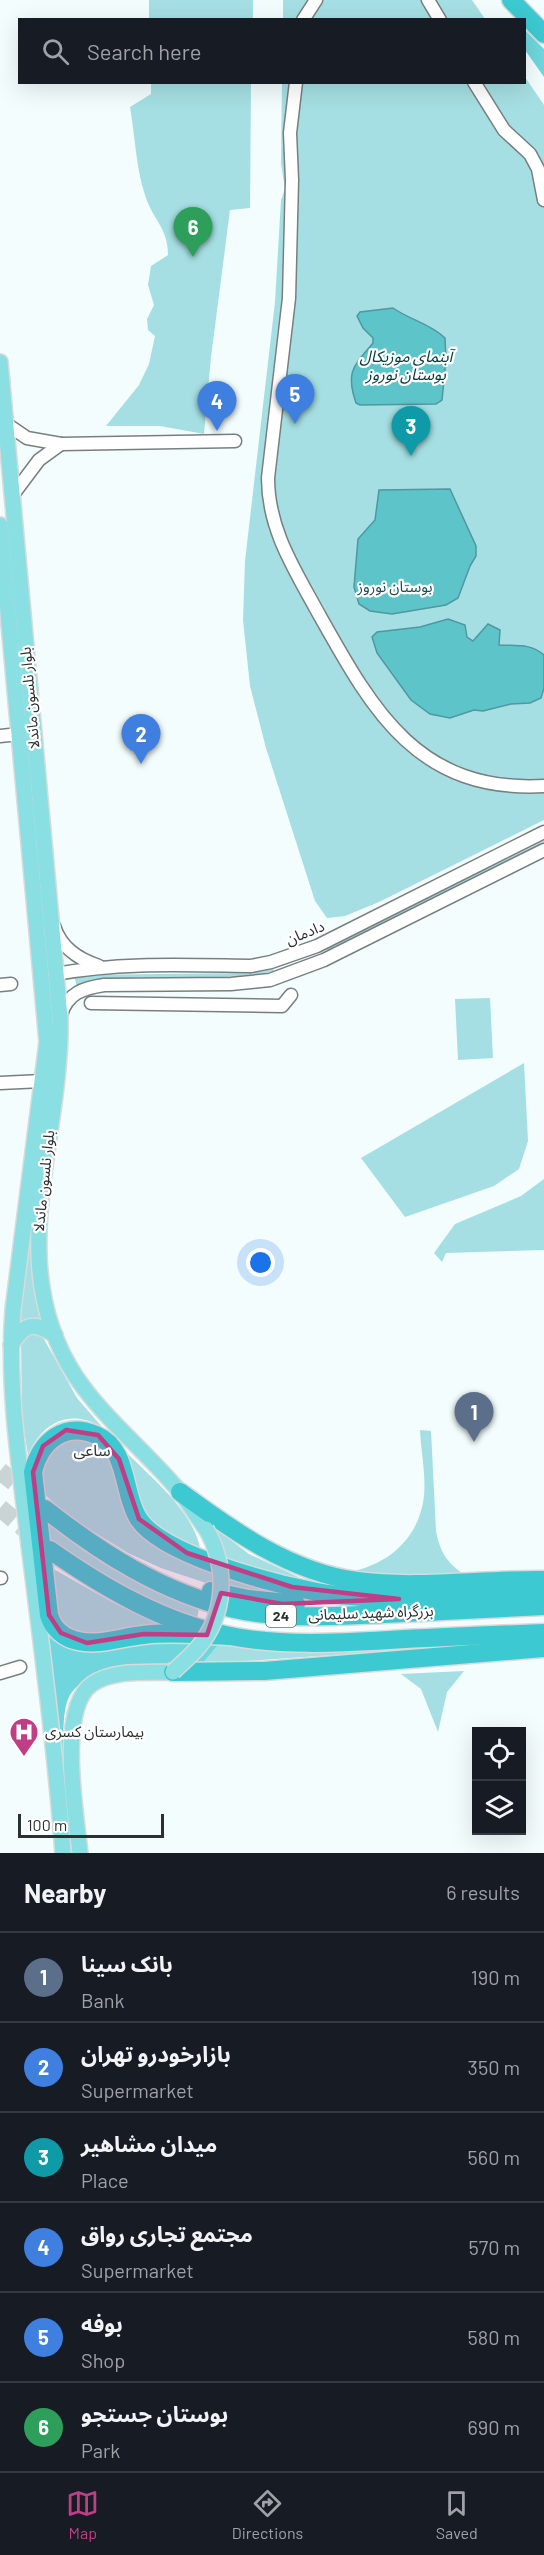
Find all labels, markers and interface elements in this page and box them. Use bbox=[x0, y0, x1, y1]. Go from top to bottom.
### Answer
search box bbox=[18, 18, 526, 84]
icon: search bbox=[39, 35, 72, 68]
text: Search here bbox=[87, 38, 201, 64]
pin: 6 bbox=[174, 208, 212, 257]
water label: آبنمای موزیکال بوستان نوروز bbox=[360, 346, 456, 384]
pin: 5 bbox=[276, 374, 314, 424]
pin: 4 bbox=[198, 382, 236, 431]
pin: 3 bbox=[392, 406, 430, 456]
park label: بوستان نوروز bbox=[357, 577, 432, 596]
street label: بلوار نلسون ماندلا bbox=[16, 646, 43, 750]
pin: 2 bbox=[122, 714, 160, 764]
street label: دادمان bbox=[283, 916, 327, 949]
street label: بلوار نلسون ماندلا bbox=[29, 1129, 58, 1233]
your location bbox=[246, 1248, 275, 1277]
pin: 1 bbox=[454, 1392, 494, 1442]
district label: ساعی bbox=[73, 1440, 111, 1460]
street label: بزرگراه شهید سلیمانی bbox=[308, 1601, 434, 1624]
road number: 24 bbox=[266, 1605, 296, 1627]
hospital icon: بیمارستان کسری bbox=[8, 1716, 40, 1758]
place label: بیمارستان کسری bbox=[45, 1722, 144, 1741]
map controls bbox=[472, 1727, 526, 1835]
button: locate bbox=[472, 1727, 526, 1781]
button: layers bbox=[472, 1781, 526, 1835]
scale bar bbox=[18, 1811, 164, 1838]
text: 100 m bbox=[27, 1815, 67, 1834]
text: Nearby bbox=[24, 1877, 106, 1908]
text: 6 results bbox=[446, 1880, 520, 1904]
text: بانک سینا bbox=[81, 1950, 173, 1976]
text: 1 bbox=[40, 1965, 47, 1989]
text: 190 m bbox=[471, 1965, 520, 1989]
text: Bank bbox=[81, 1988, 124, 2012]
text: بازارخودرو تهران bbox=[81, 2040, 231, 2066]
text: 2 bbox=[38, 2055, 49, 2079]
text: 350 m bbox=[468, 2055, 520, 2079]
text: Supermarket bbox=[81, 2078, 194, 2102]
text: میدان مشاهیر bbox=[81, 2130, 217, 2156]
text: 3 bbox=[38, 2145, 49, 2169]
text: 560 m bbox=[468, 2145, 520, 2169]
text: Place bbox=[81, 2168, 129, 2192]
text: مجتمع تجاری رواق bbox=[81, 2220, 253, 2246]
text: 4 bbox=[37, 2235, 50, 2259]
text: 570 m bbox=[468, 2235, 520, 2259]
text: Supermarket bbox=[81, 2258, 194, 2282]
text: بوفه bbox=[81, 2310, 123, 2336]
text: 5 bbox=[38, 2325, 49, 2349]
text: 580 m bbox=[467, 2325, 520, 2349]
text: Shop bbox=[81, 2348, 125, 2372]
text: بوستان جستجو bbox=[81, 2400, 228, 2426]
text: 6 bbox=[38, 2415, 49, 2439]
text: 690 m bbox=[467, 2415, 520, 2439]
text: Park bbox=[81, 2438, 120, 2462]
tab: Map bbox=[66, 2487, 99, 2542]
tab: Directions bbox=[232, 2487, 303, 2542]
tab: Saved bbox=[436, 2487, 478, 2542]

